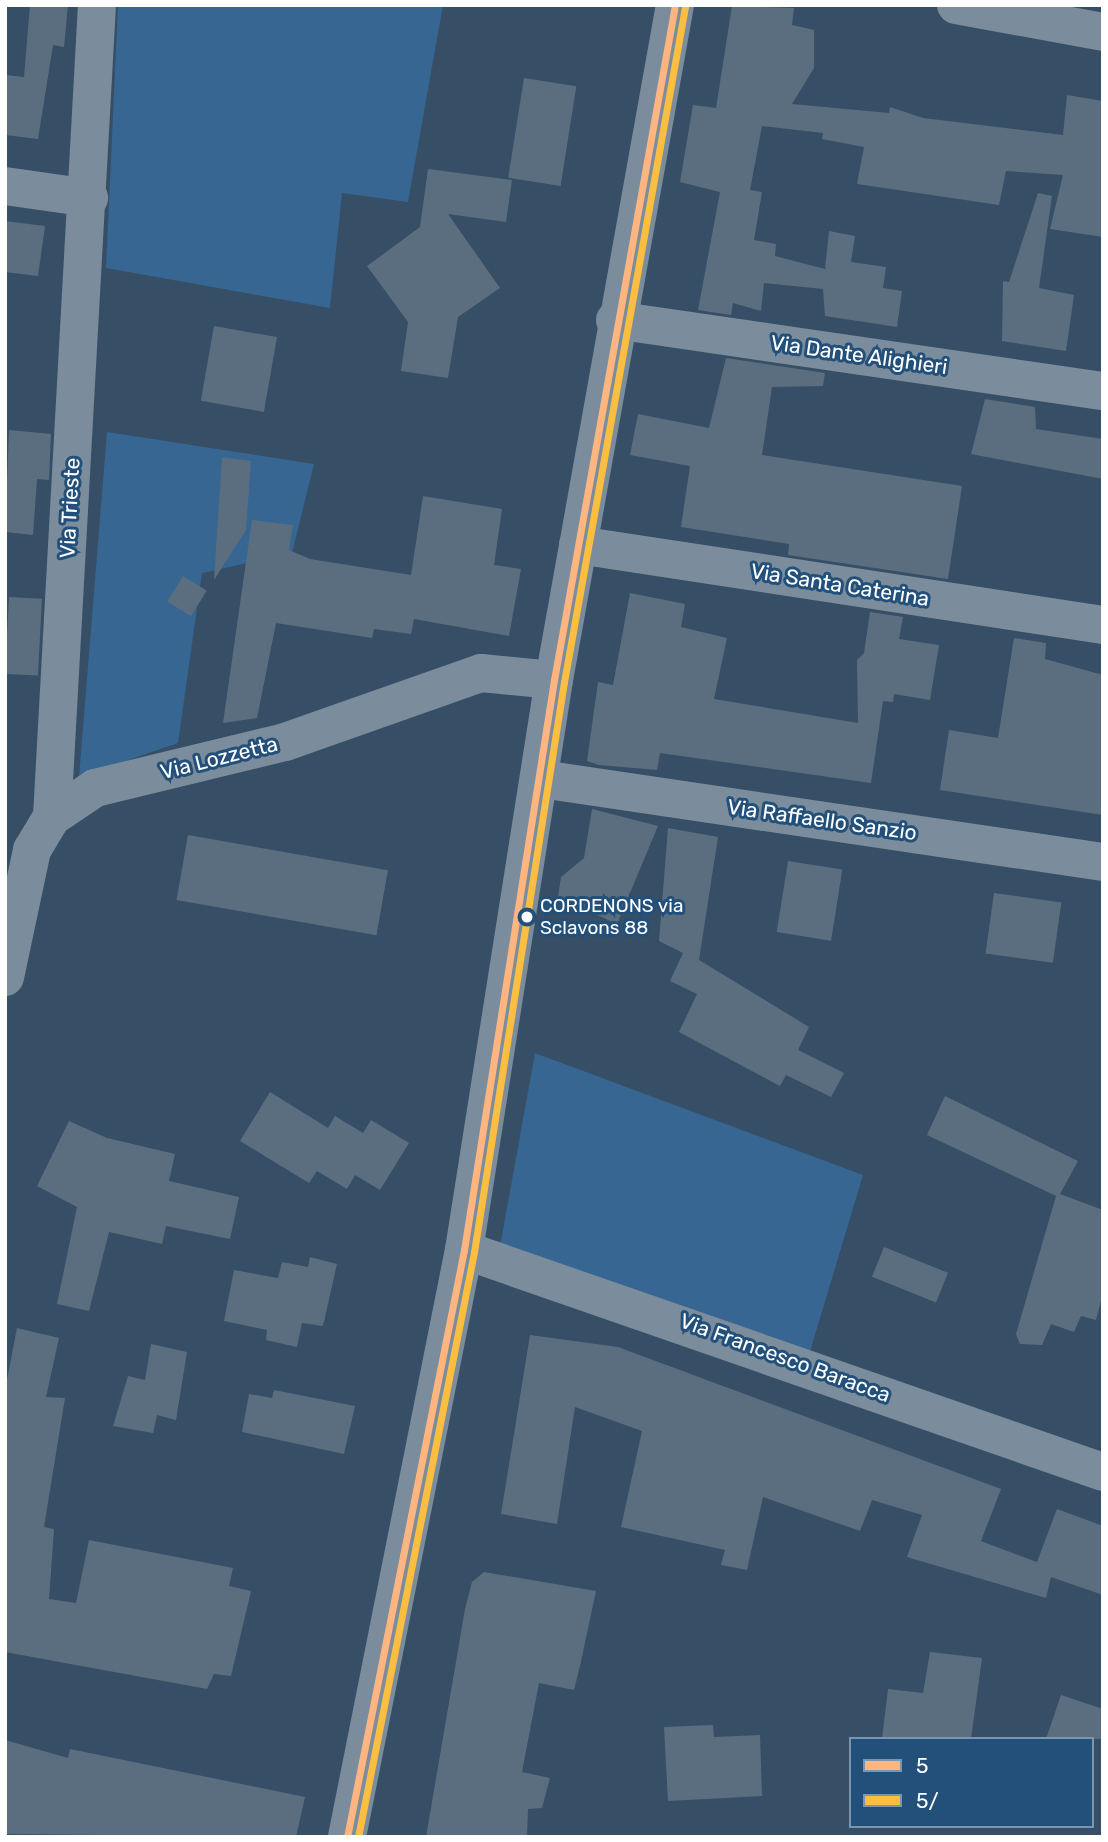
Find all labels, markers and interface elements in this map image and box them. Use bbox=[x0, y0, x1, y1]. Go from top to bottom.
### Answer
street label: Via Dante Alighieri bbox=[769, 330, 949, 380]
street label: Via Trieste bbox=[55, 457, 85, 559]
street label: Via Santa Caterina bbox=[749, 558, 931, 612]
street label: Via Lozzetta bbox=[158, 731, 280, 785]
street label: Via Raffaello Sanzio bbox=[726, 794, 918, 846]
place label: CORDENONS via Sclavons 88 bbox=[540, 895, 684, 939]
marker: CORDENONS via Sclavons 88 bbox=[520, 910, 534, 924]
street label: Via Francesco Baracca bbox=[676, 1308, 894, 1408]
legend bbox=[849, 1737, 1094, 1828]
text: 5 bbox=[916, 1753, 928, 1778]
text: 5/ bbox=[916, 1788, 939, 1813]

